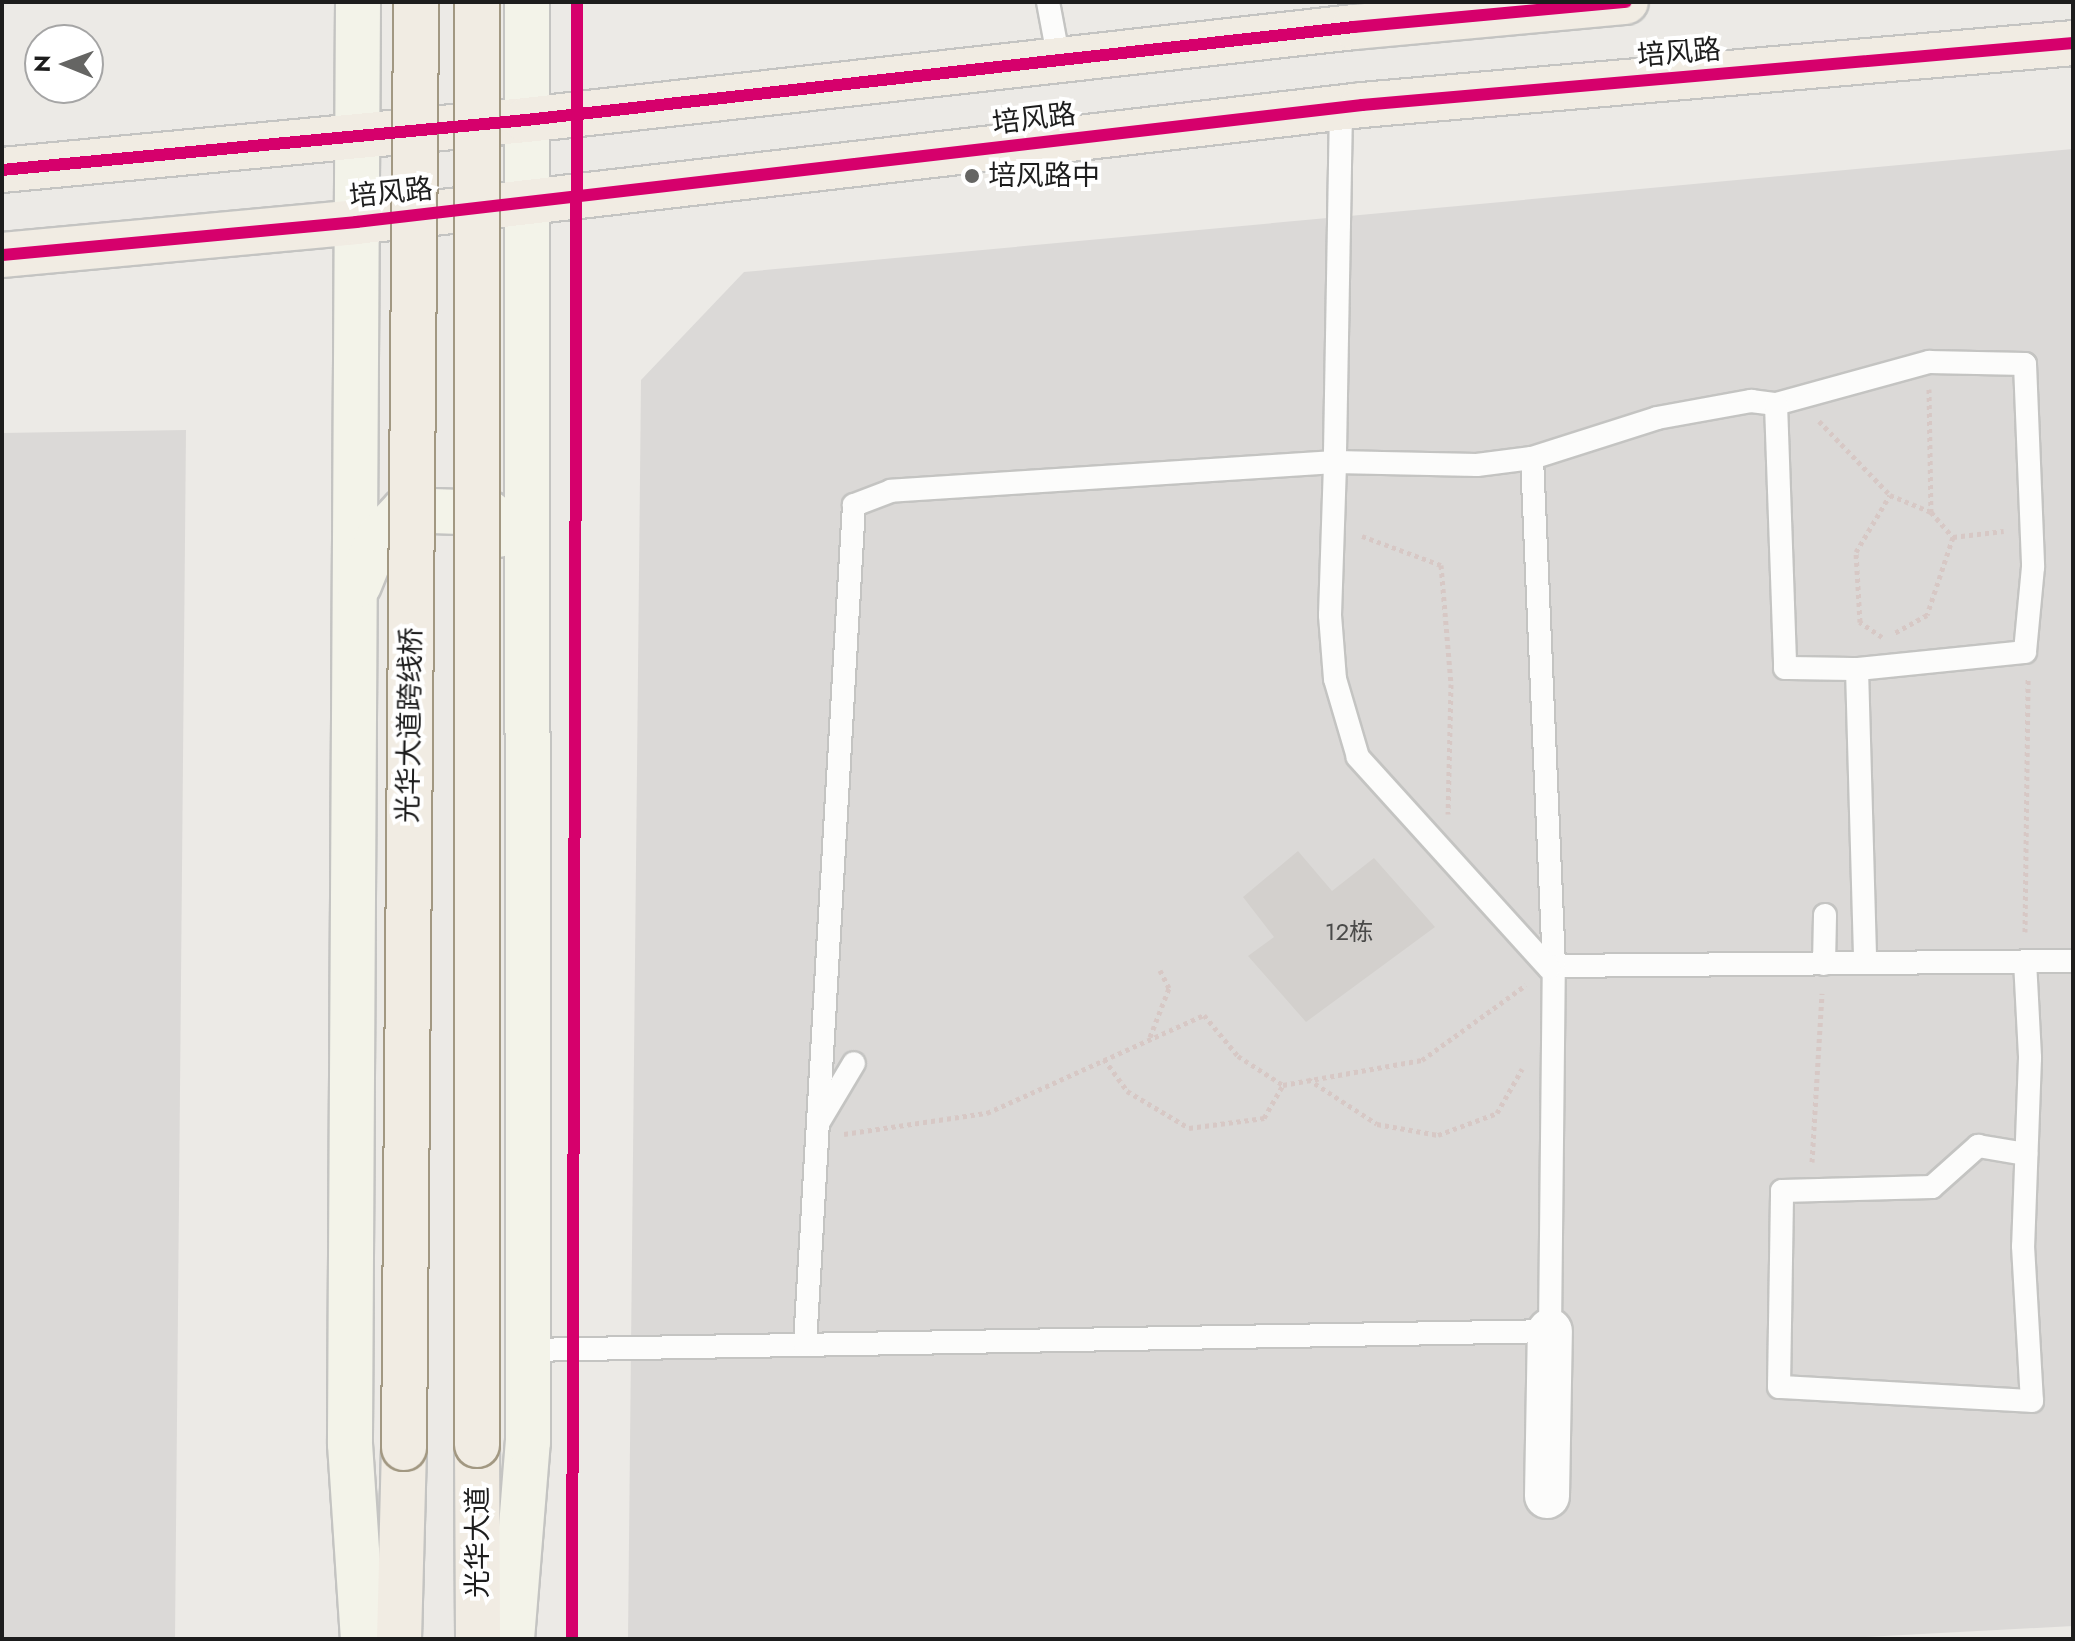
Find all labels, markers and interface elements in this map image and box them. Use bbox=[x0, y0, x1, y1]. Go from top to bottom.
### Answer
north arrow bbox=[24, 24, 104, 104]
street label: 培风路 bbox=[1636, 33, 1722, 73]
text: N bbox=[26, 55, 58, 73]
street label: 培风路 bbox=[990, 97, 1078, 141]
place label: 培风路中 bbox=[988, 159, 1100, 193]
marker: 培风路中 bbox=[963, 167, 981, 185]
street label: 培风路 bbox=[347, 172, 435, 214]
street label: 光华大道跨线桥 bbox=[391, 627, 429, 823]
house number: 12栋 bbox=[1325, 918, 1373, 946]
street label: 光华大道 bbox=[461, 1486, 495, 1598]

